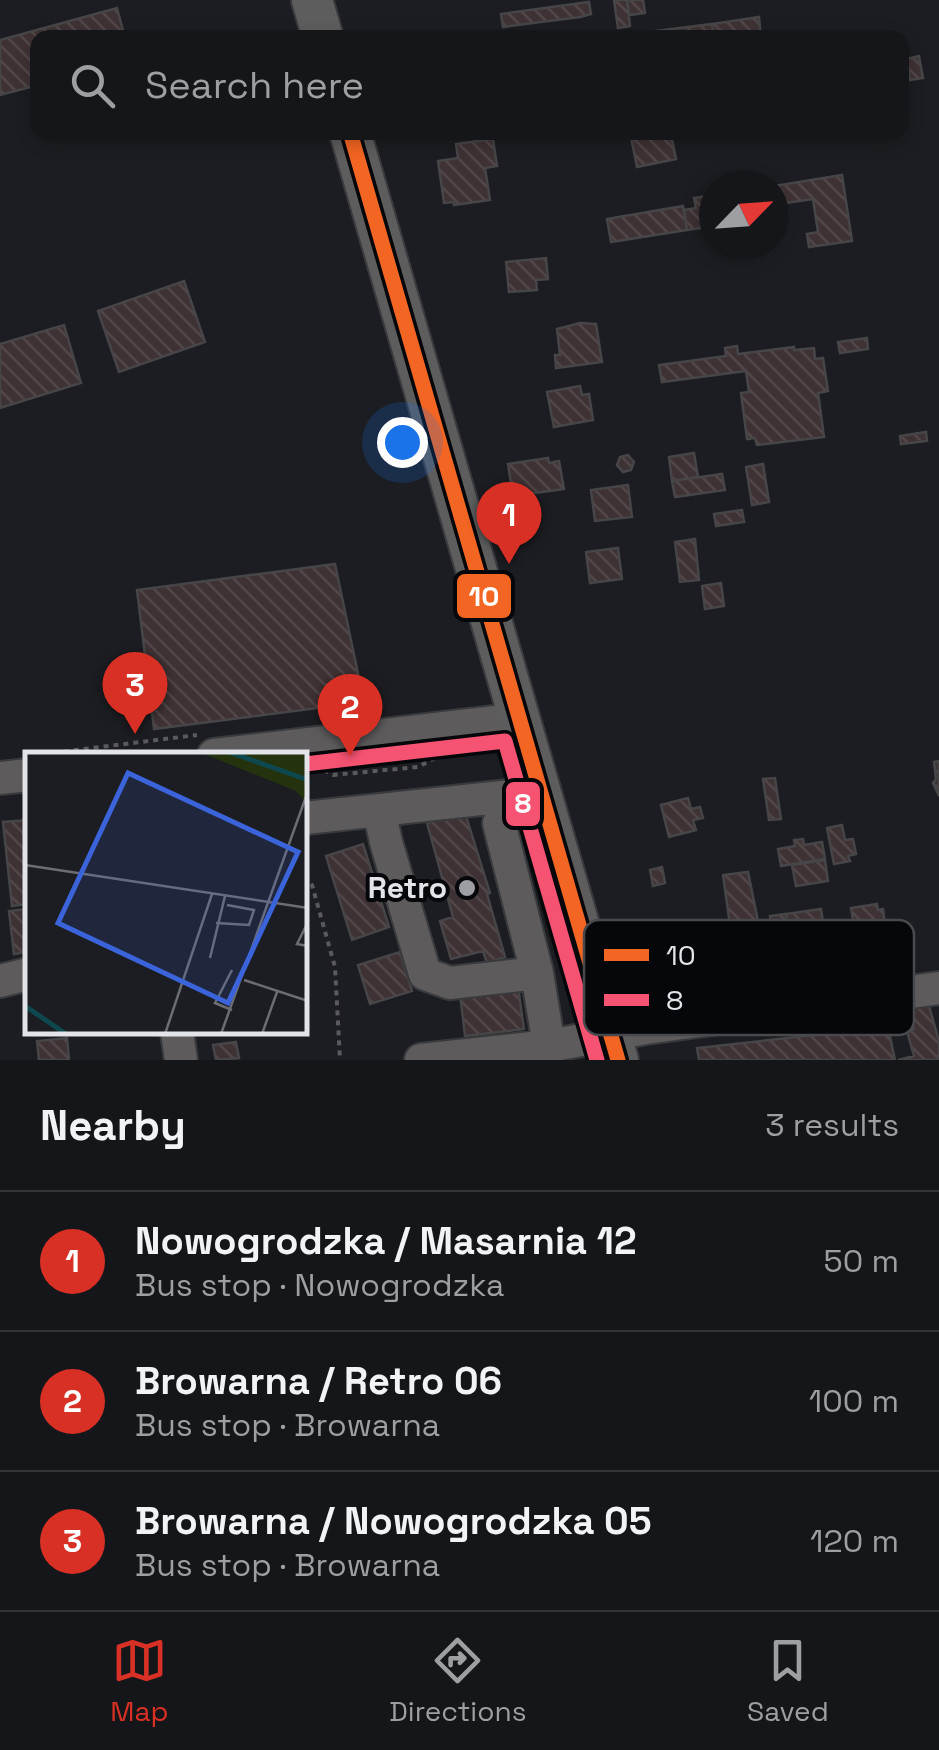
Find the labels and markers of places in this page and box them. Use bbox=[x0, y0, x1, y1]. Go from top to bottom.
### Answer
pin: 1 bbox=[476, 482, 542, 564]
pin: 3 bbox=[102, 652, 168, 734]
pin: 2 bbox=[318, 674, 382, 756]
place label: Retro bbox=[368, 868, 447, 907]
marker: Retro bbox=[456, 877, 478, 899]

